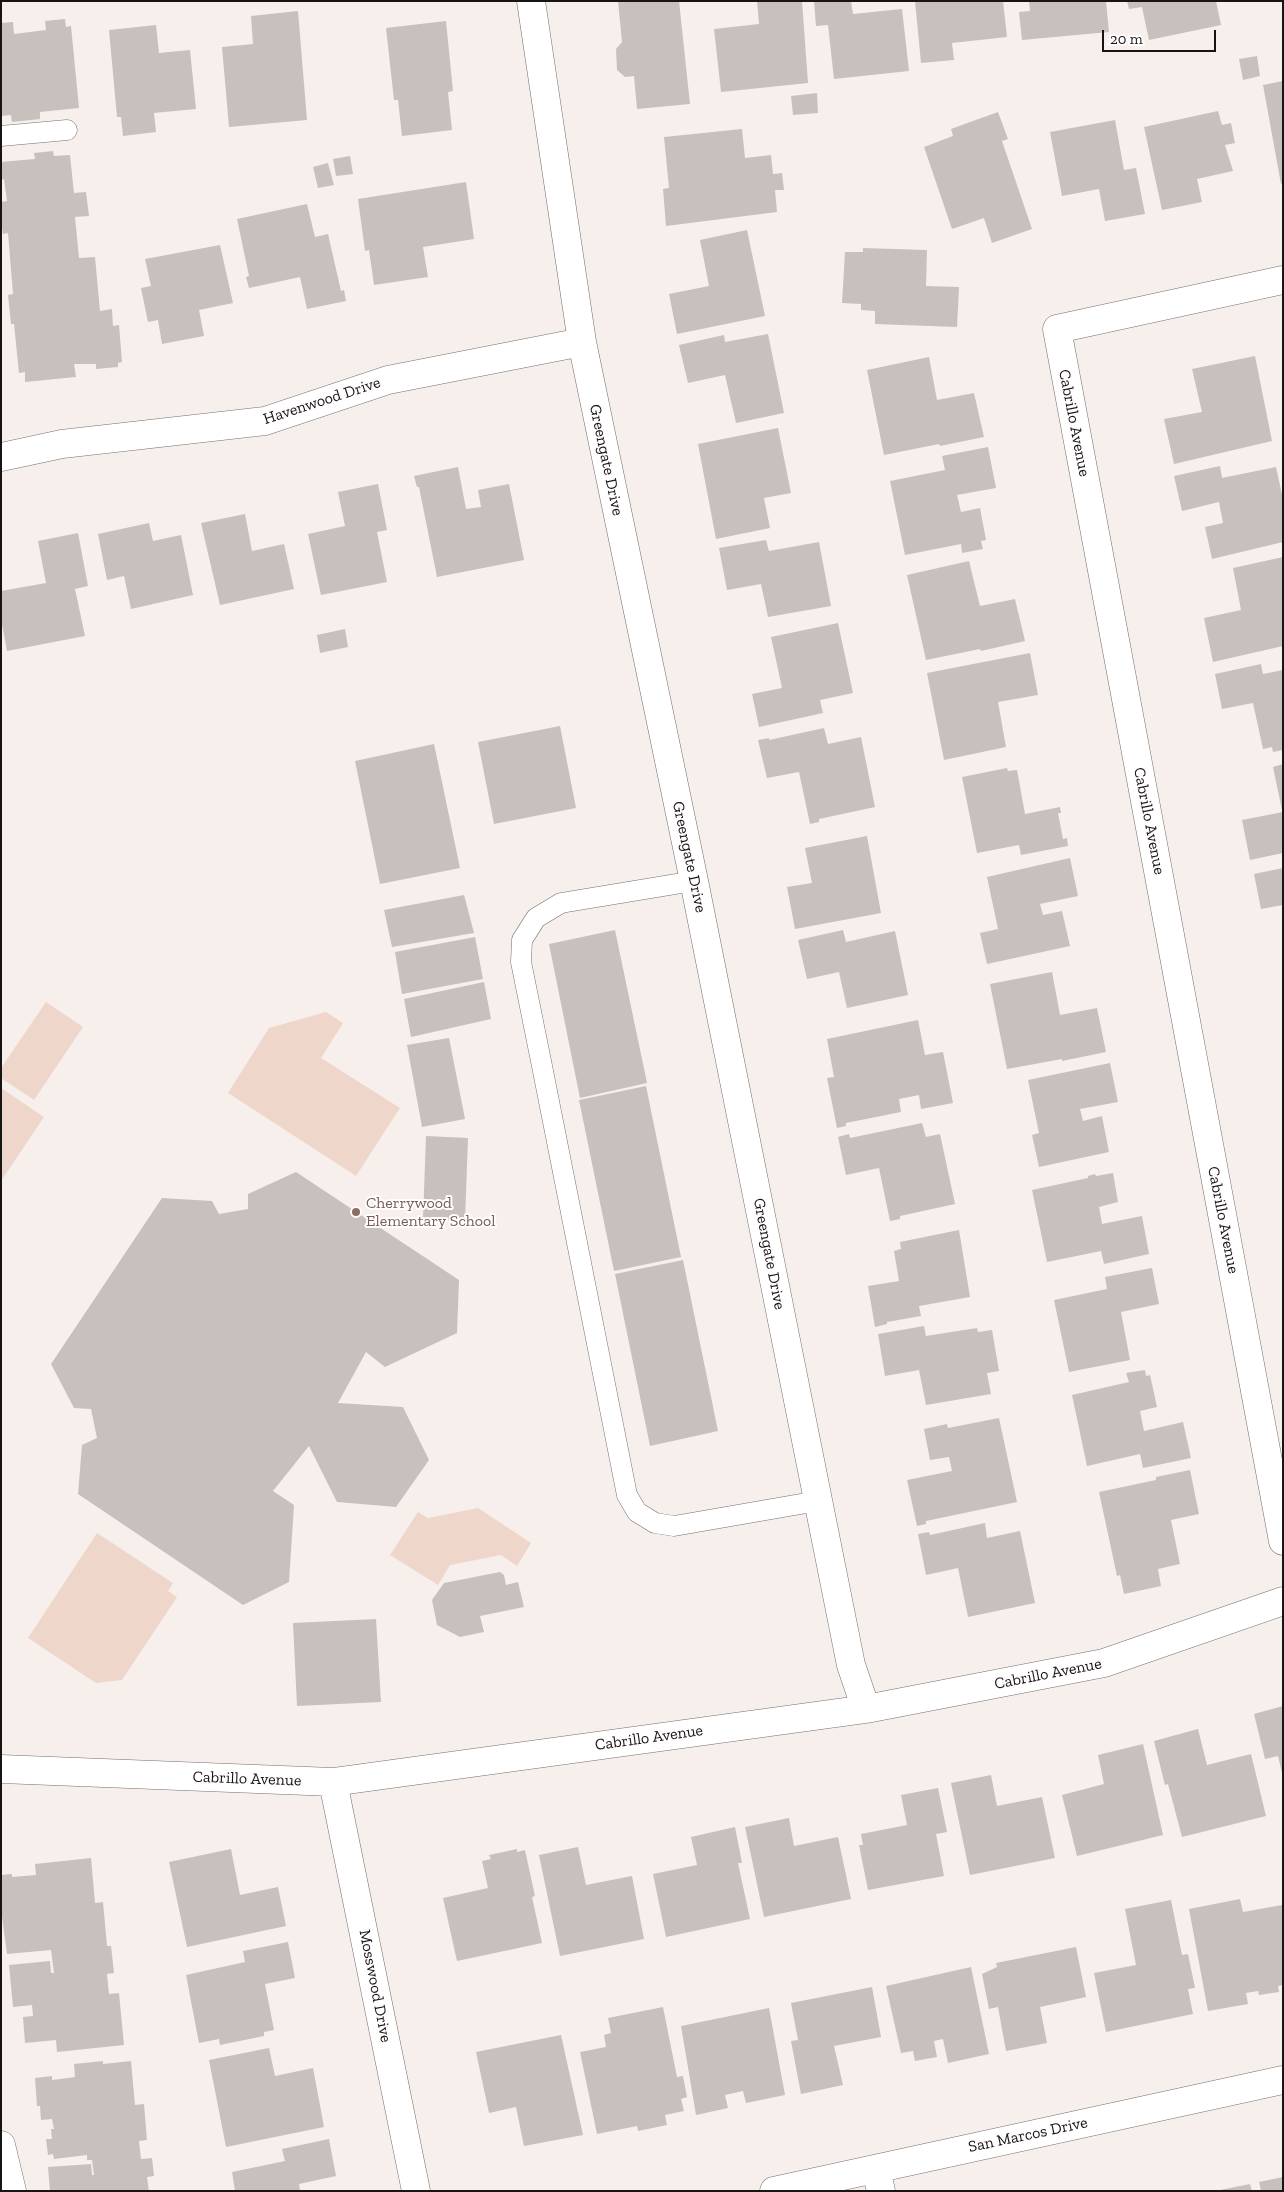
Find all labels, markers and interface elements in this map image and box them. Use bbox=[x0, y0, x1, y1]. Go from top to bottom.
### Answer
scale bar bbox=[1104, 20, 1218, 52]
text: 20 m bbox=[1110, 30, 1143, 48]
street label: Cabrillo Avenue bbox=[1054, 368, 1094, 478]
street label: Havenwood Drive bbox=[261, 373, 383, 429]
street label: Greengate Drive bbox=[585, 403, 627, 517]
street label: Cabrillo Avenue bbox=[1129, 766, 1169, 876]
street label: Greengate Drive bbox=[668, 800, 710, 914]
street label: Cabrillo Avenue bbox=[1203, 1165, 1243, 1275]
place label: Cherrywood Elementary School bbox=[366, 1193, 495, 1231]
street label: Greengate Drive bbox=[749, 1197, 789, 1311]
marker: Cherrywood Elementary School bbox=[350, 1206, 362, 1218]
street label: Cabrillo Avenue bbox=[993, 1654, 1103, 1694]
street label: Cabrillo Avenue bbox=[594, 1721, 704, 1755]
street label: Cabrillo Avenue bbox=[192, 1768, 302, 1790]
street label: Mosswood Drive bbox=[355, 1928, 395, 2044]
street label: San Marcos Drive bbox=[967, 2113, 1089, 2157]

